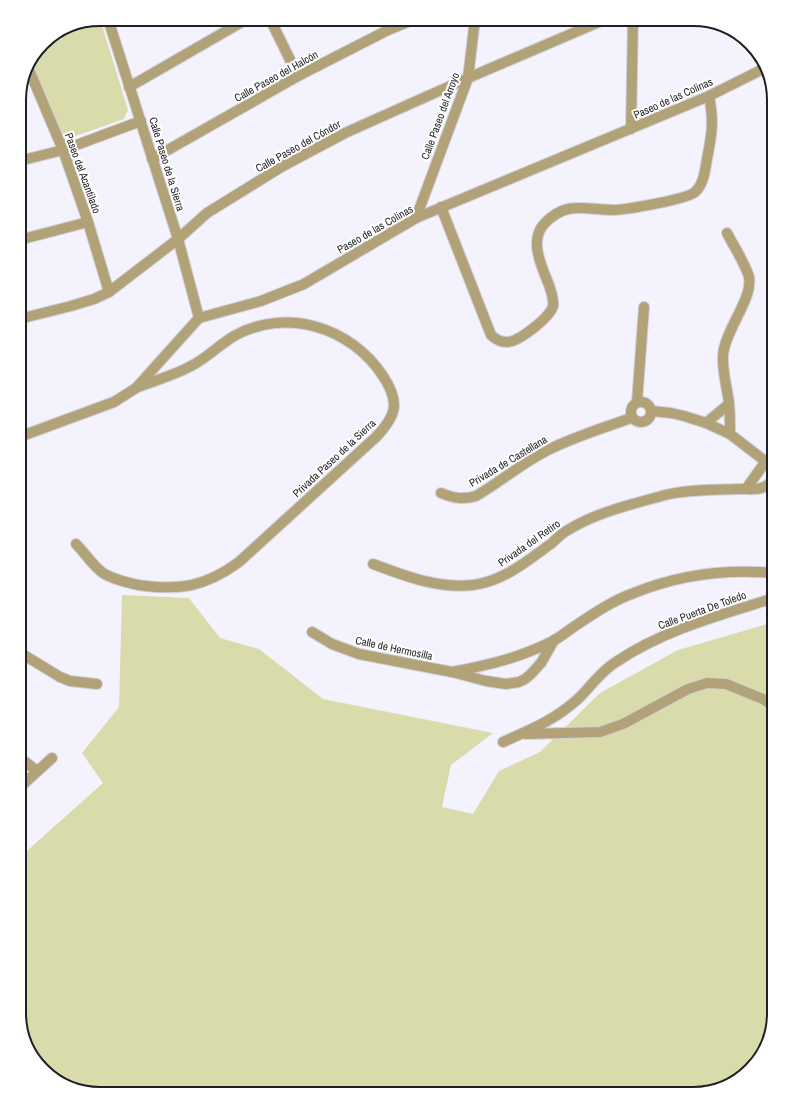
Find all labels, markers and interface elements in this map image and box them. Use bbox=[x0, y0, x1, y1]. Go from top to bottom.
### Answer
street label: Calle Paseo del Halcón bbox=[232, 47, 320, 105]
street label: Calle Paseo del Arroyo bbox=[418, 70, 462, 162]
street label: Paseo de las Colinas bbox=[631, 74, 715, 122]
street label: Calle Paseo de la Sierra bbox=[146, 115, 188, 213]
street label: Calle Paseo del Cóndor bbox=[253, 117, 343, 175]
street label: Paseo del Acantilado bbox=[62, 131, 104, 215]
street label: Paseo de las Colinas bbox=[335, 201, 416, 256]
street label: Privada Paseo de la Sierra bbox=[290, 416, 378, 500]
street label: Privada de Castellana bbox=[466, 432, 550, 490]
street label: Privada del Retiro bbox=[495, 516, 563, 570]
street label: Calle Puerta De Toledo bbox=[656, 588, 748, 632]
street label: Calle de Hermosilla bbox=[354, 633, 434, 663]

